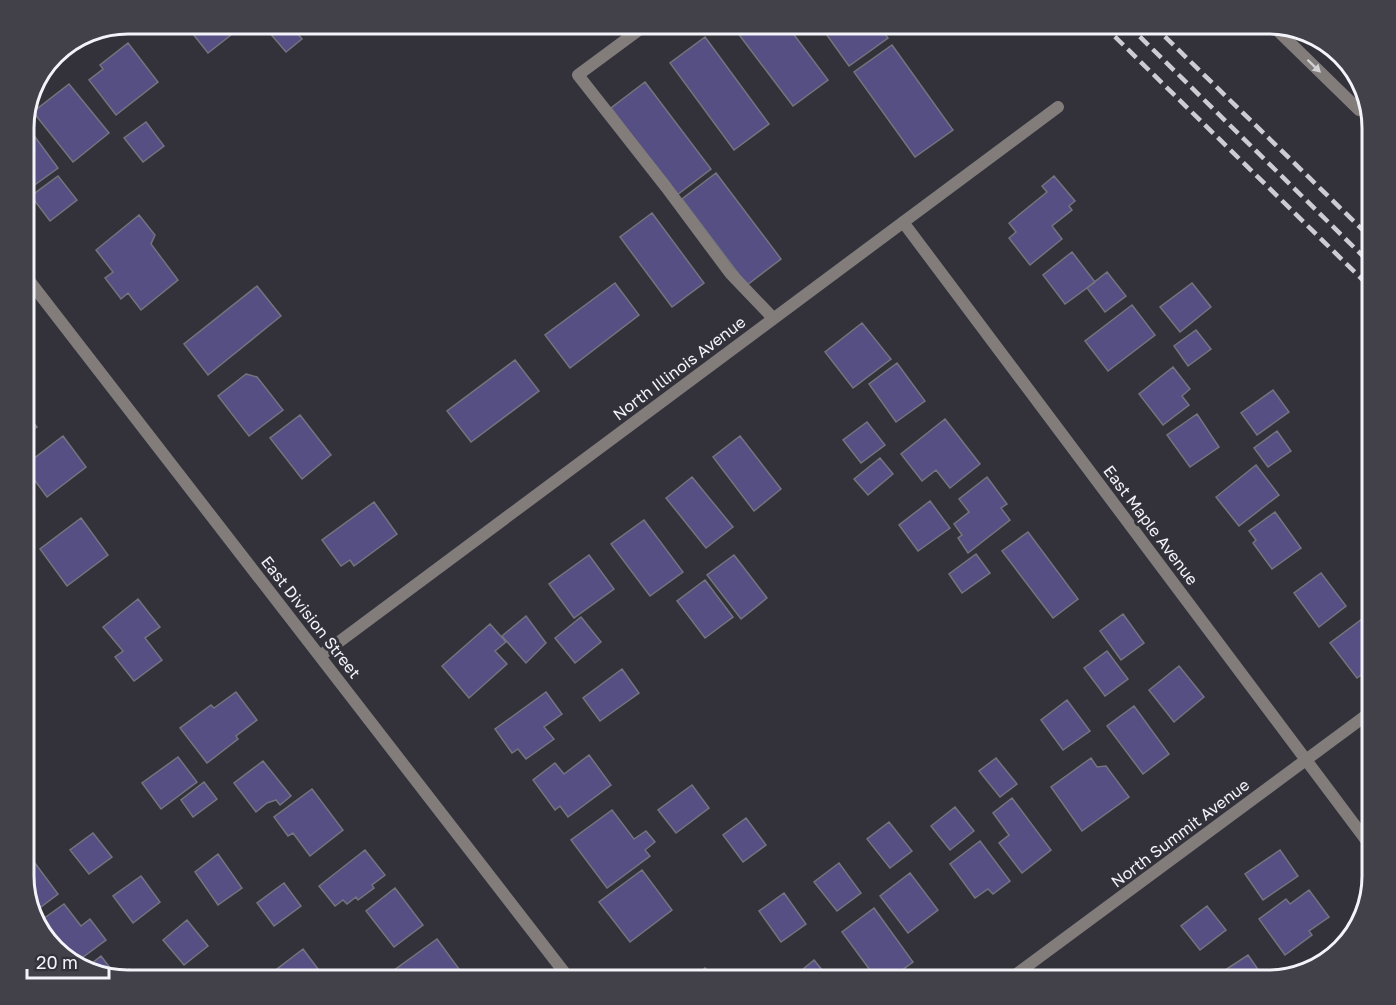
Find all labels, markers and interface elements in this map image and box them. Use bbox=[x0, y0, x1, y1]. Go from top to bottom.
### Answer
one-way arrow bbox=[1307, 59, 1322, 73]
street label: North Illinois Avenue bbox=[609, 312, 749, 424]
street label: East Maple Avenue bbox=[1099, 461, 1203, 589]
street label: East Division Street bbox=[257, 552, 365, 682]
street label: North Summit Avenue bbox=[1107, 774, 1253, 892]
scale bar bbox=[27, 942, 110, 980]
text: 20 m bbox=[36, 951, 78, 973]

